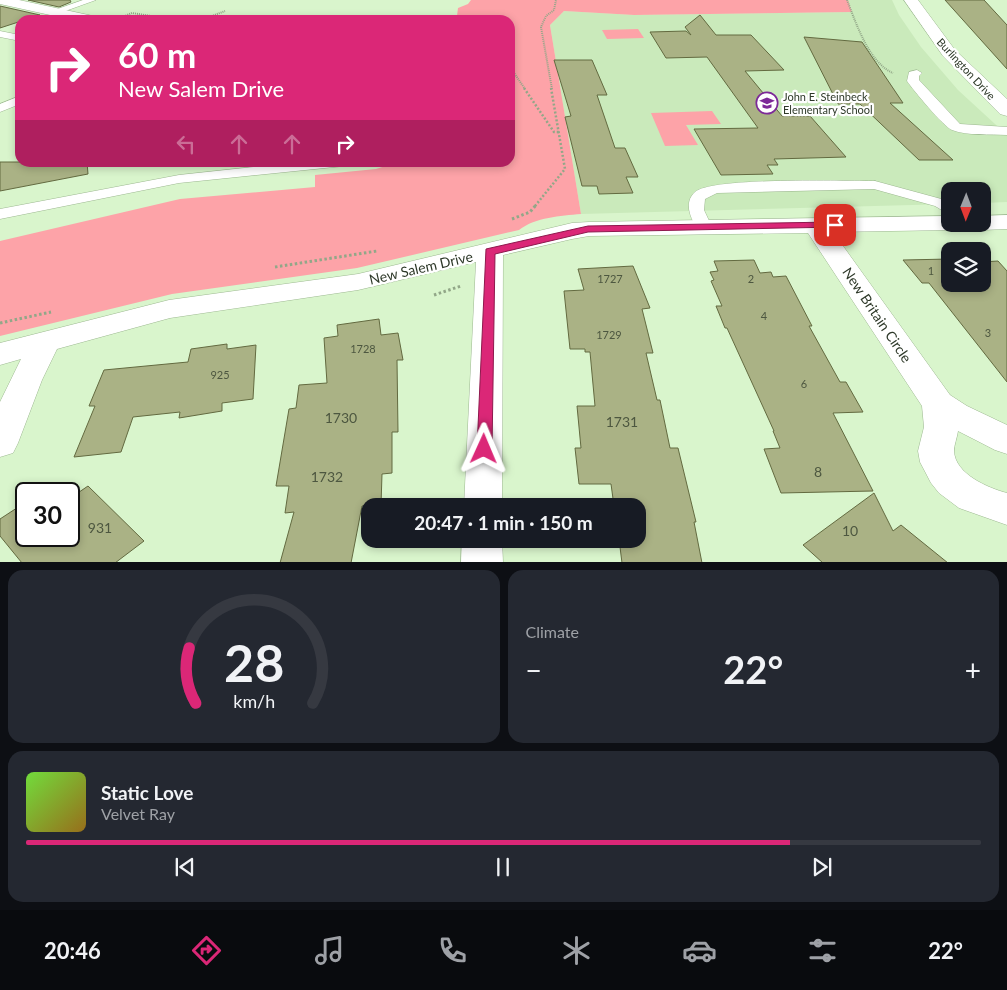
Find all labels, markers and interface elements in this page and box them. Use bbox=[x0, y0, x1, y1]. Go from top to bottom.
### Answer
text: 60 m bbox=[118, 33, 196, 75]
icon: right bbox=[35, 35, 100, 100]
street label: Burlington Drive bbox=[934, 35, 998, 102]
text: New Salem Drive bbox=[118, 75, 284, 102]
place label: John E. Steinbeck Elementary School bbox=[783, 90, 873, 116]
school or university icon: John E. Steinbeck Elementary School bbox=[755, 91, 779, 115]
icon: left bbox=[172, 130, 200, 158]
icon: ahead bbox=[225, 130, 253, 158]
icon: ahead bbox=[278, 130, 306, 158]
icon: right bbox=[331, 130, 359, 158]
north arrow bbox=[941, 182, 991, 232]
map controls bbox=[941, 182, 991, 292]
pin bbox=[814, 204, 856, 246]
icon: arrive bbox=[821, 211, 849, 239]
button: layers bbox=[941, 242, 991, 292]
street label: New Salem Drive bbox=[367, 247, 474, 288]
street label: New Britain Circle bbox=[839, 264, 916, 366]
house number: 1 bbox=[928, 264, 934, 277]
house number: 1727 bbox=[597, 272, 623, 285]
house number: 2 bbox=[748, 272, 754, 285]
house number: 4 bbox=[761, 309, 768, 322]
house number: 3 bbox=[985, 326, 991, 339]
house number: 1729 bbox=[596, 328, 622, 341]
house number: 1728 bbox=[350, 342, 376, 355]
house number: 925 bbox=[210, 368, 230, 381]
house number: 6 bbox=[801, 377, 807, 390]
house number: 1730 bbox=[325, 409, 357, 426]
house number: 1731 bbox=[606, 413, 638, 430]
position arrow bbox=[457, 422, 509, 474]
house number: 8 bbox=[814, 463, 822, 480]
house number: 1732 bbox=[311, 468, 343, 485]
speed limit sign: 30 bbox=[15, 482, 80, 547]
text: 20:47 · 1 min · 150 m bbox=[414, 511, 593, 534]
house number: 931 bbox=[88, 519, 112, 536]
house number: 10 bbox=[842, 522, 858, 539]
text: Climate bbox=[526, 622, 579, 641]
text: 28 bbox=[224, 631, 284, 693]
text: 22° bbox=[723, 646, 783, 692]
text: − bbox=[526, 653, 542, 687]
text: + bbox=[965, 653, 981, 687]
text: km/h bbox=[233, 690, 275, 712]
text: Static Love bbox=[101, 781, 193, 804]
text: Velvet Ray bbox=[101, 804, 175, 823]
icon: previous bbox=[171, 853, 199, 881]
icon: pause bbox=[489, 853, 517, 881]
icon: next bbox=[808, 853, 836, 881]
icon: directions bbox=[189, 933, 224, 968]
icon: music bbox=[312, 933, 347, 968]
icon: phone bbox=[435, 933, 470, 968]
icon: climate bbox=[559, 933, 594, 968]
icon: car bbox=[682, 933, 717, 968]
icon: filters bbox=[805, 933, 840, 968]
text: 20:46 bbox=[44, 937, 101, 964]
text: 22° bbox=[928, 937, 963, 964]

